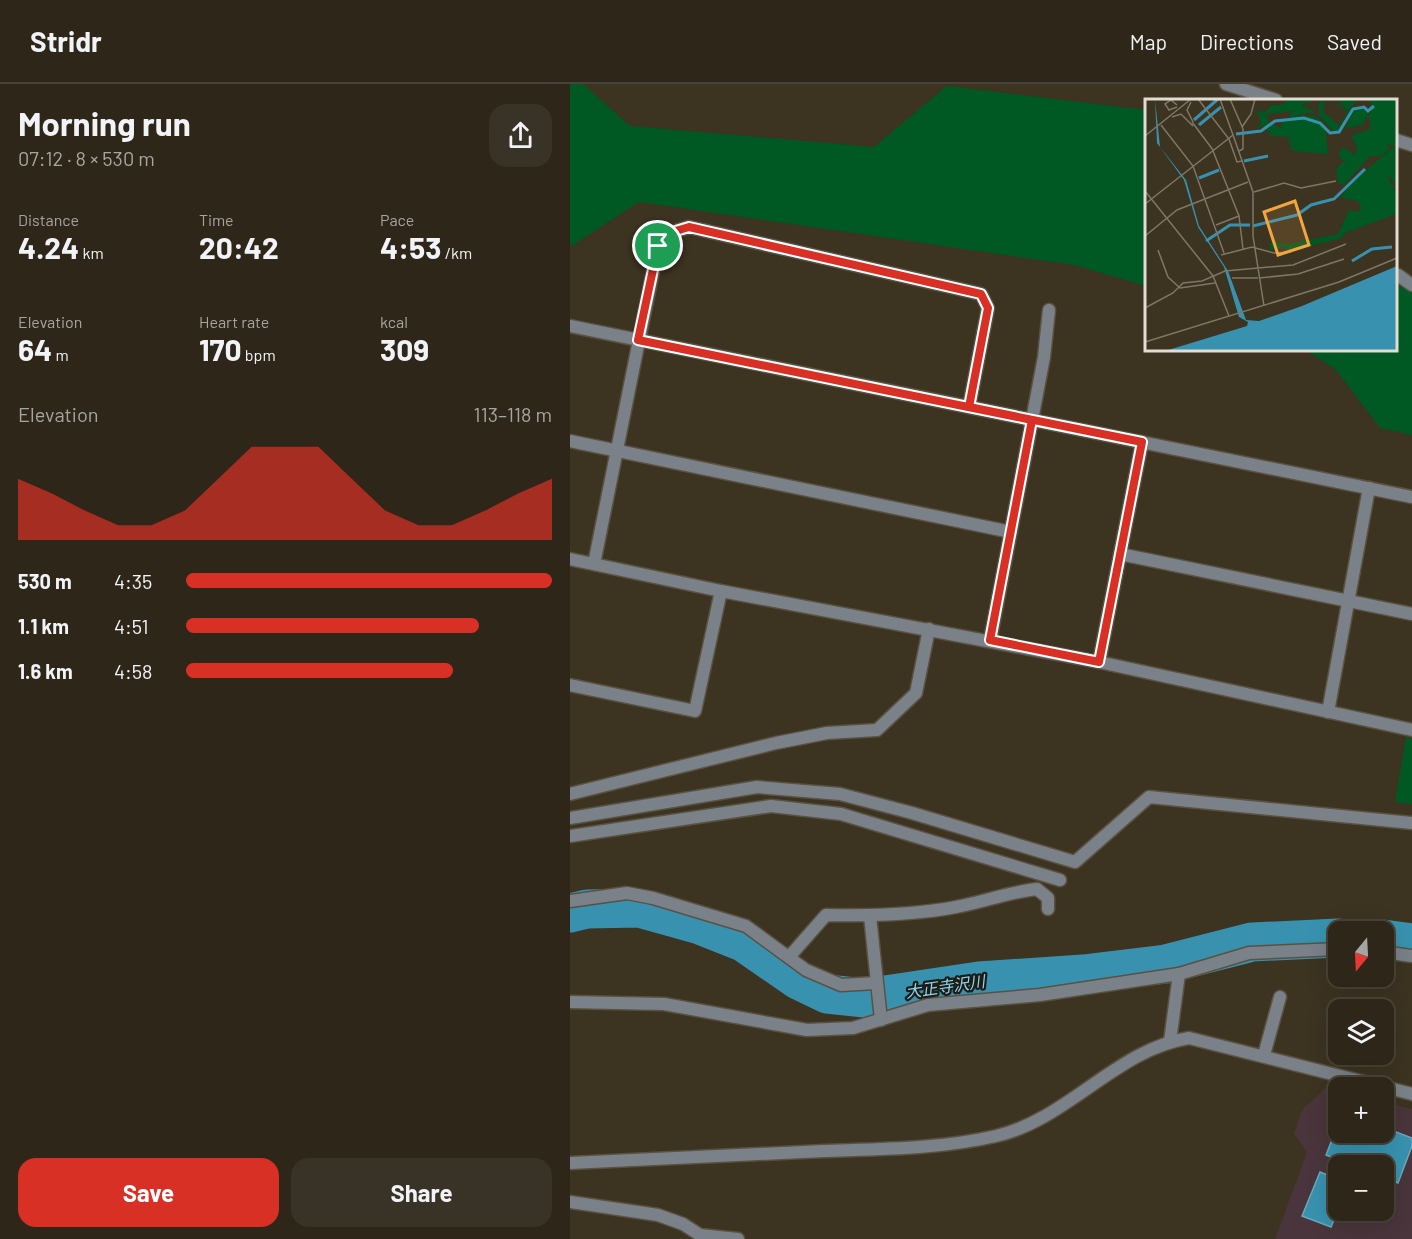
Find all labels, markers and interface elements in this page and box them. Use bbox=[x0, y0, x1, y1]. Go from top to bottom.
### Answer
text: Stridr bbox=[30, 24, 102, 58]
text: Map bbox=[1130, 29, 1167, 54]
text: Directions bbox=[1200, 29, 1294, 54]
text: Saved bbox=[1327, 29, 1382, 54]
inset map bbox=[1145, 99, 1397, 351]
text: Morning run bbox=[18, 103, 191, 143]
button: share bbox=[489, 104, 552, 167]
text: 07:12 · 8 × 530 m bbox=[18, 146, 155, 170]
text: Distance bbox=[18, 210, 79, 229]
text: Time bbox=[199, 210, 234, 229]
text: Pace bbox=[380, 210, 414, 229]
pin bbox=[632, 220, 683, 271]
text: 4.24 bbox=[18, 229, 79, 265]
text: 20:42 bbox=[199, 229, 279, 265]
text: 4:53 bbox=[380, 229, 441, 265]
icon: arrive bbox=[641, 229, 674, 262]
text: km bbox=[79, 243, 104, 262]
text: /km bbox=[441, 243, 472, 262]
text: Elevation bbox=[18, 312, 82, 331]
text: Heart rate bbox=[199, 312, 269, 331]
text: kcal bbox=[380, 312, 408, 331]
text: 64 bbox=[18, 331, 52, 367]
text: 170 bbox=[199, 331, 242, 367]
text: 309 bbox=[380, 331, 429, 367]
text: m bbox=[52, 345, 69, 364]
text: bpm bbox=[242, 345, 276, 364]
text: Elevation bbox=[18, 402, 99, 426]
text: 113–118 m bbox=[474, 402, 552, 426]
text: 530 m bbox=[18, 569, 72, 593]
text: 4:35 bbox=[114, 569, 152, 593]
text: 1.1 km bbox=[18, 614, 69, 638]
text: 4:51 bbox=[114, 614, 149, 638]
text: 1.6 km bbox=[18, 659, 73, 683]
text: 4:58 bbox=[114, 659, 153, 683]
north arrow bbox=[1328, 921, 1394, 987]
map controls bbox=[1328, 921, 1394, 1221]
water label: 大正寺沢川 bbox=[904, 971, 988, 1001]
button: layers bbox=[1328, 999, 1394, 1065]
button: + bbox=[1328, 1077, 1394, 1143]
button: − bbox=[1328, 1155, 1394, 1221]
button: Save bbox=[18, 1158, 279, 1227]
button: Share bbox=[291, 1158, 552, 1227]

